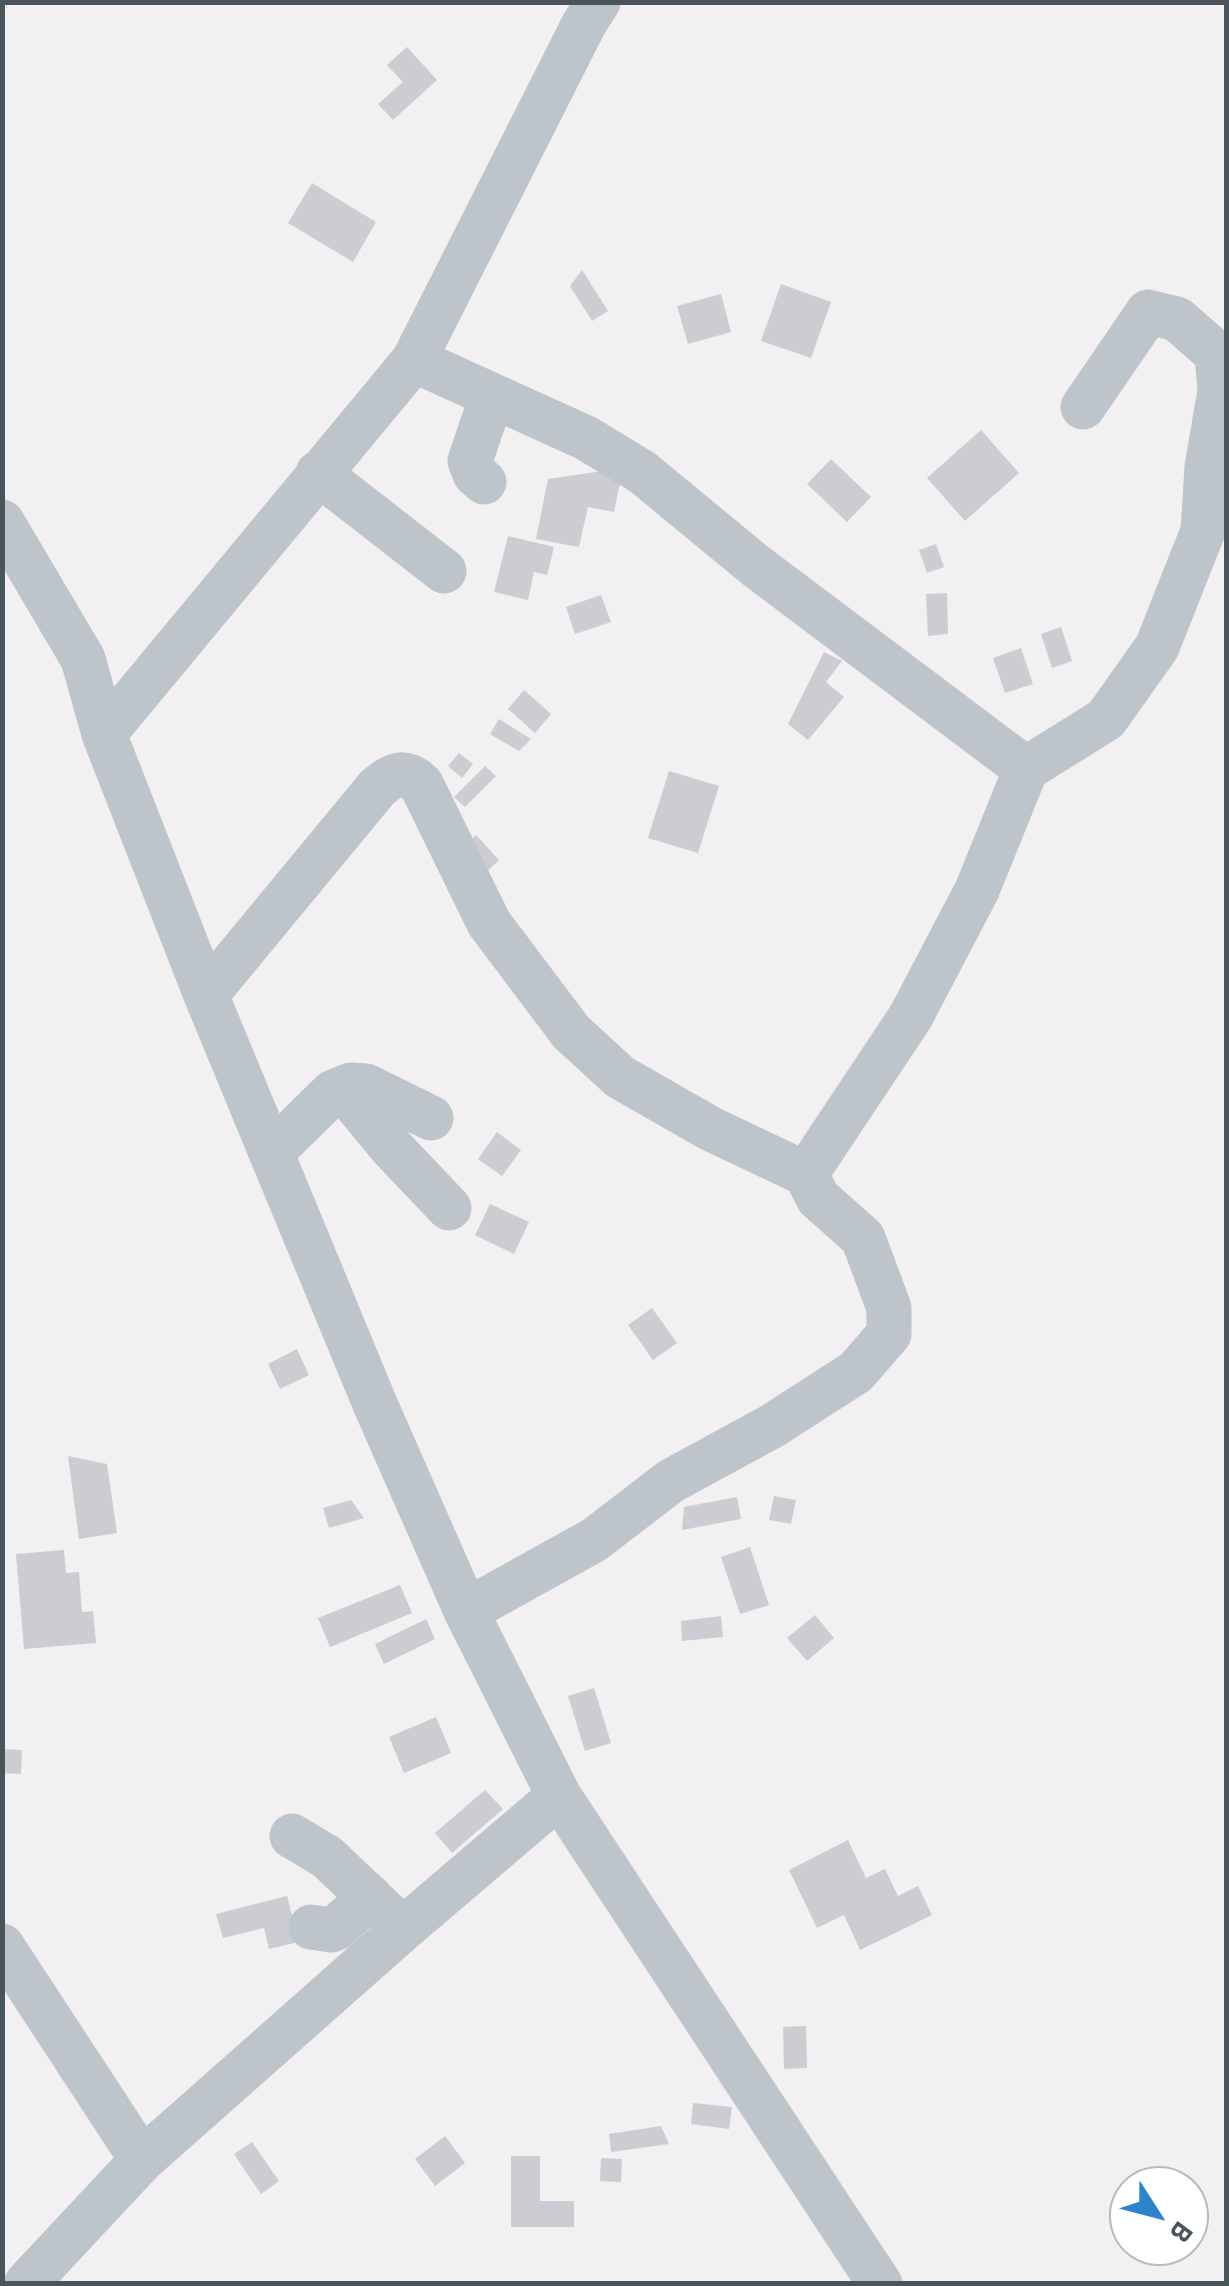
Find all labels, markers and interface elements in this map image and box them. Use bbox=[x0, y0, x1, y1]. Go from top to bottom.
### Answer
north arrow bbox=[1109, 2166, 1209, 2266]
text: B bbox=[1161, 2215, 1202, 2250]

